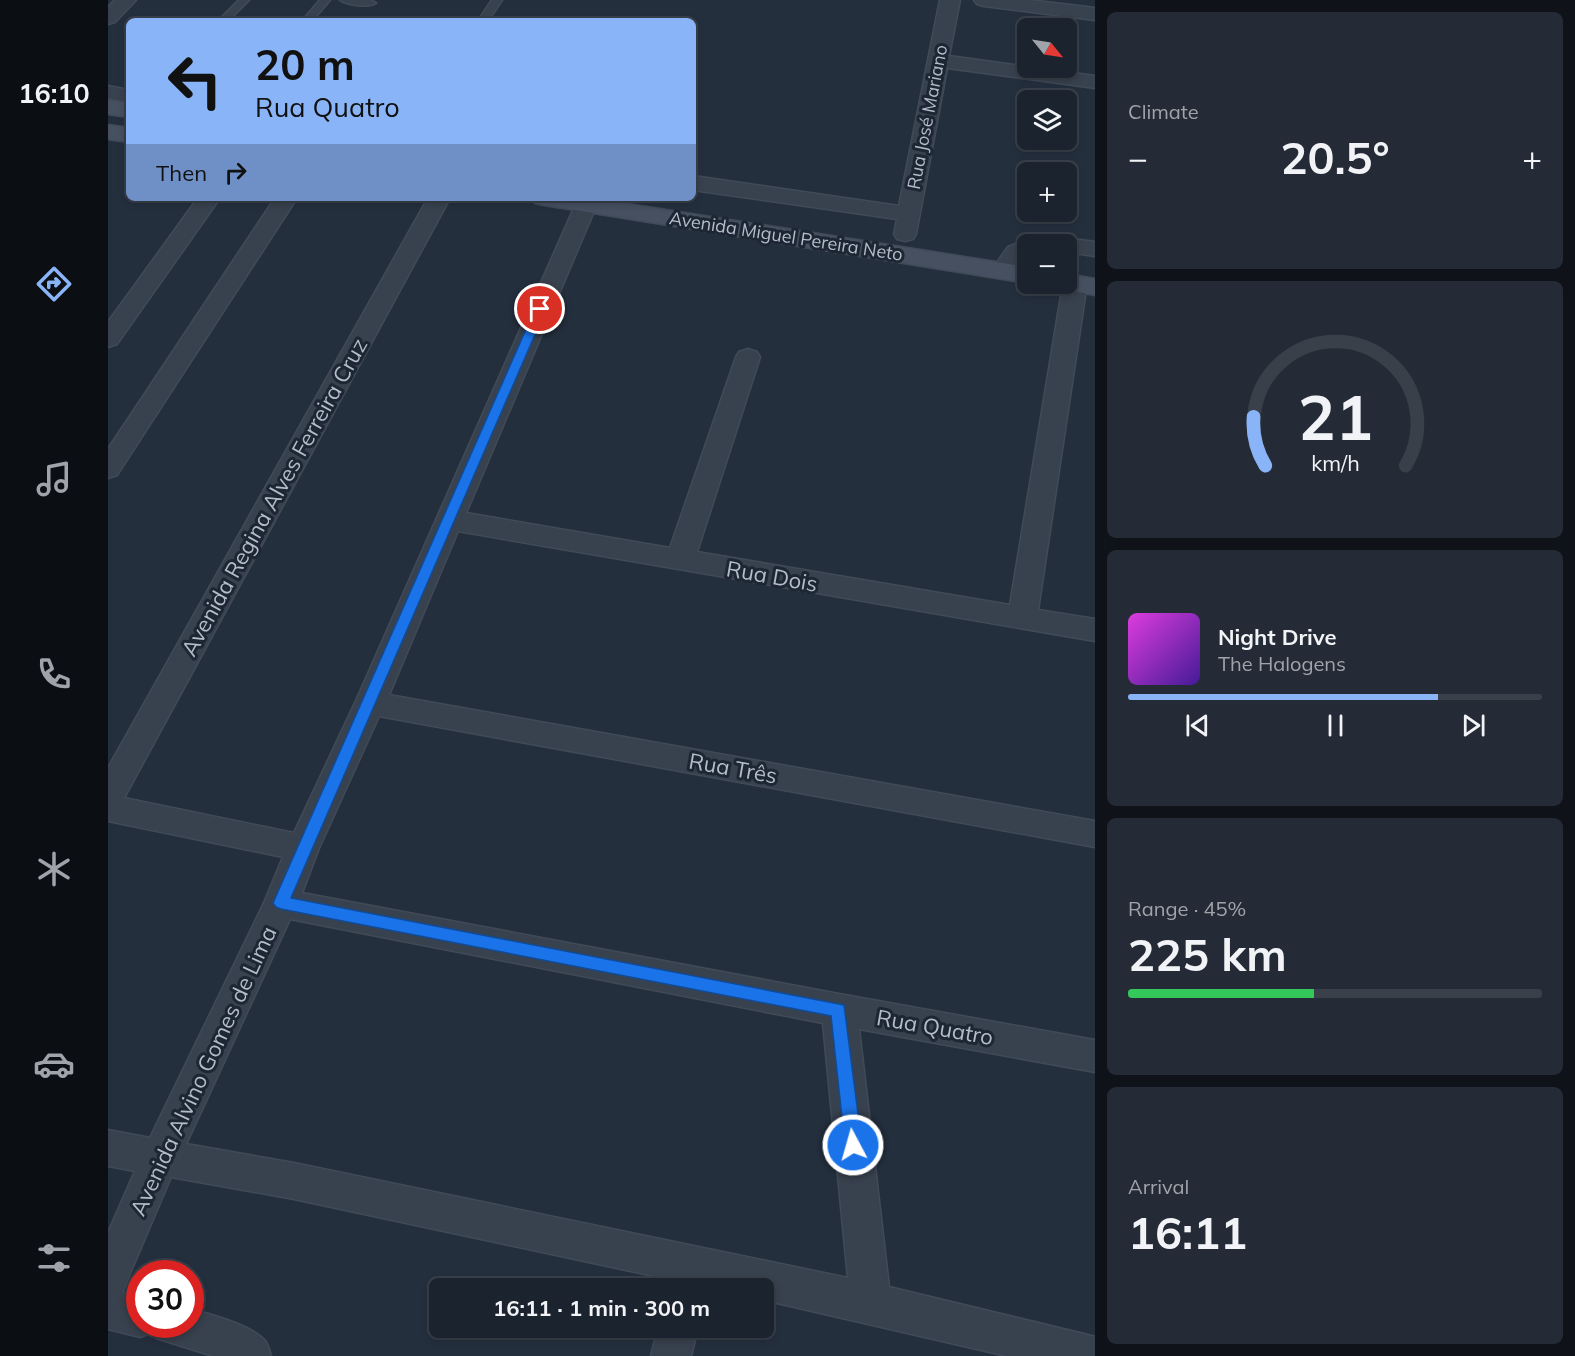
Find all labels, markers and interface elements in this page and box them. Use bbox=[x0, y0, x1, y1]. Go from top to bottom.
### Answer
north arrow bbox=[1017, 18, 1077, 78]
map controls bbox=[1017, 18, 1077, 294]
text: 20 m bbox=[255, 38, 355, 91]
icon: left bbox=[156, 42, 234, 120]
street label: Rua José Mariano bbox=[902, 43, 952, 191]
text: 16:10 bbox=[18, 76, 90, 110]
text: Rua Quatro bbox=[255, 90, 400, 124]
button: layers bbox=[1017, 90, 1077, 150]
text: Climate bbox=[1128, 99, 1199, 124]
text: 20.5° bbox=[1280, 129, 1390, 185]
text: − bbox=[1128, 137, 1148, 178]
text: + bbox=[1522, 137, 1542, 178]
icon: right bbox=[219, 156, 252, 189]
text: Then bbox=[156, 159, 207, 187]
button: + bbox=[1017, 162, 1077, 222]
street label: Avenida Miguel Pereira Neto bbox=[668, 206, 904, 266]
button: − bbox=[1017, 234, 1077, 294]
icon: directions bbox=[33, 263, 75, 305]
pin bbox=[514, 283, 565, 334]
icon: arrive bbox=[523, 292, 556, 325]
street label: Avenida Regina Alves Ferreira Cruz bbox=[175, 333, 373, 661]
text: 21 bbox=[1298, 377, 1372, 456]
text: km/h bbox=[1311, 450, 1359, 477]
icon: music bbox=[33, 458, 75, 500]
street label: Rua Dois bbox=[724, 554, 820, 598]
text: Night Drive bbox=[1218, 623, 1337, 651]
text: The Halogens bbox=[1218, 651, 1346, 676]
icon: phone bbox=[33, 653, 75, 695]
icon: previous bbox=[1181, 709, 1214, 742]
icon: pause bbox=[1319, 709, 1352, 742]
icon: next bbox=[1457, 709, 1490, 742]
street label: Rua Três bbox=[687, 746, 779, 790]
icon: climate bbox=[33, 848, 75, 890]
text: Range · 45% bbox=[1128, 896, 1246, 921]
street label: Avenida Alvino Gomes de Lima bbox=[124, 922, 282, 1220]
text: 225 km bbox=[1128, 926, 1287, 982]
street label: Rua Quatro bbox=[875, 1003, 995, 1051]
icon: car bbox=[33, 1043, 75, 1085]
position arrow bbox=[821, 1113, 885, 1177]
text: Arrival bbox=[1128, 1174, 1189, 1199]
text: 16:11 bbox=[1128, 1204, 1247, 1260]
icon: filters bbox=[33, 1237, 75, 1279]
speed limit sign: 30 bbox=[126, 1260, 204, 1338]
text: 16:11 · 1 min · 300 m bbox=[493, 1294, 710, 1322]

